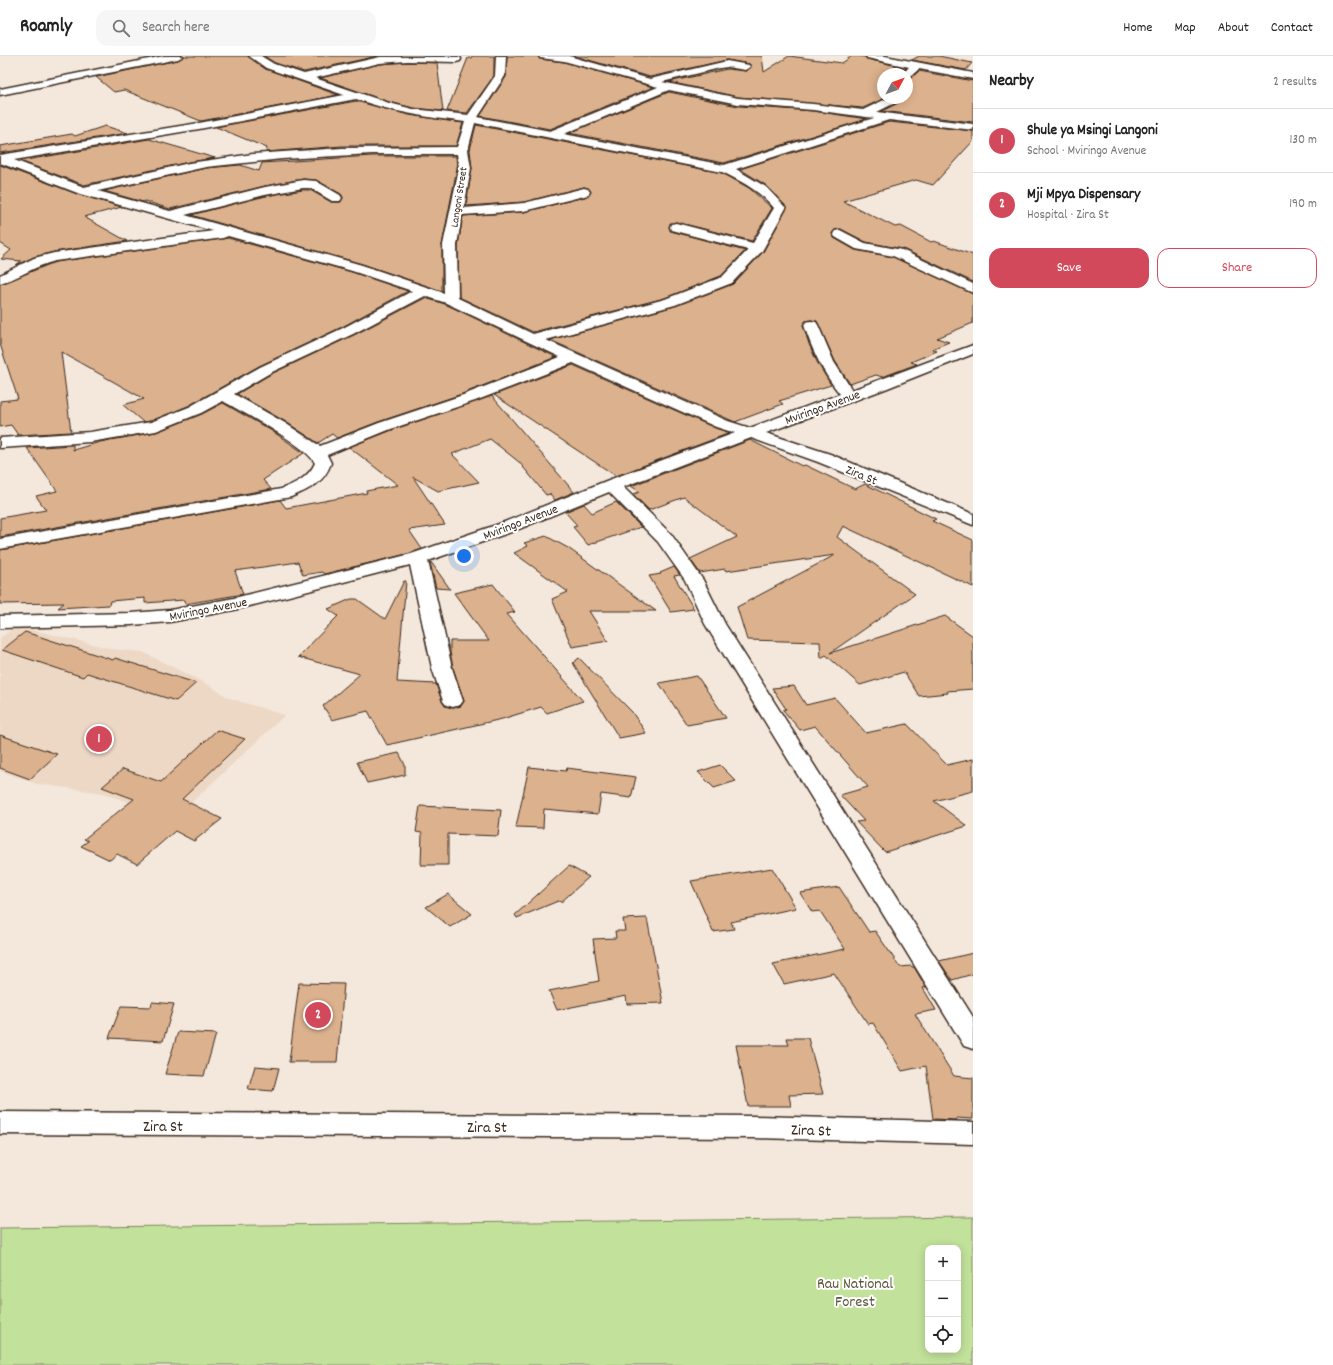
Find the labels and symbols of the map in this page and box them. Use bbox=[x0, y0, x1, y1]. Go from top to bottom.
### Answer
north arrow bbox=[877, 68, 913, 104]
street label: Langoni Street bbox=[447, 166, 473, 229]
street label: Mviringo Avenue bbox=[783, 386, 863, 431]
street label: Zira St bbox=[842, 461, 880, 491]
street label: Mviringo Avenue bbox=[481, 500, 561, 546]
your location bbox=[454, 546, 474, 566]
street label: Mviringo Avenue bbox=[168, 594, 249, 627]
pin: 1 bbox=[86, 724, 112, 754]
pin: 2 bbox=[305, 1000, 331, 1030]
street label: Zira St bbox=[143, 1116, 183, 1139]
street label: Zira St bbox=[467, 1117, 507, 1140]
street label: Zira St bbox=[790, 1119, 831, 1144]
park label: Rau National Forest bbox=[817, 1273, 893, 1314]

